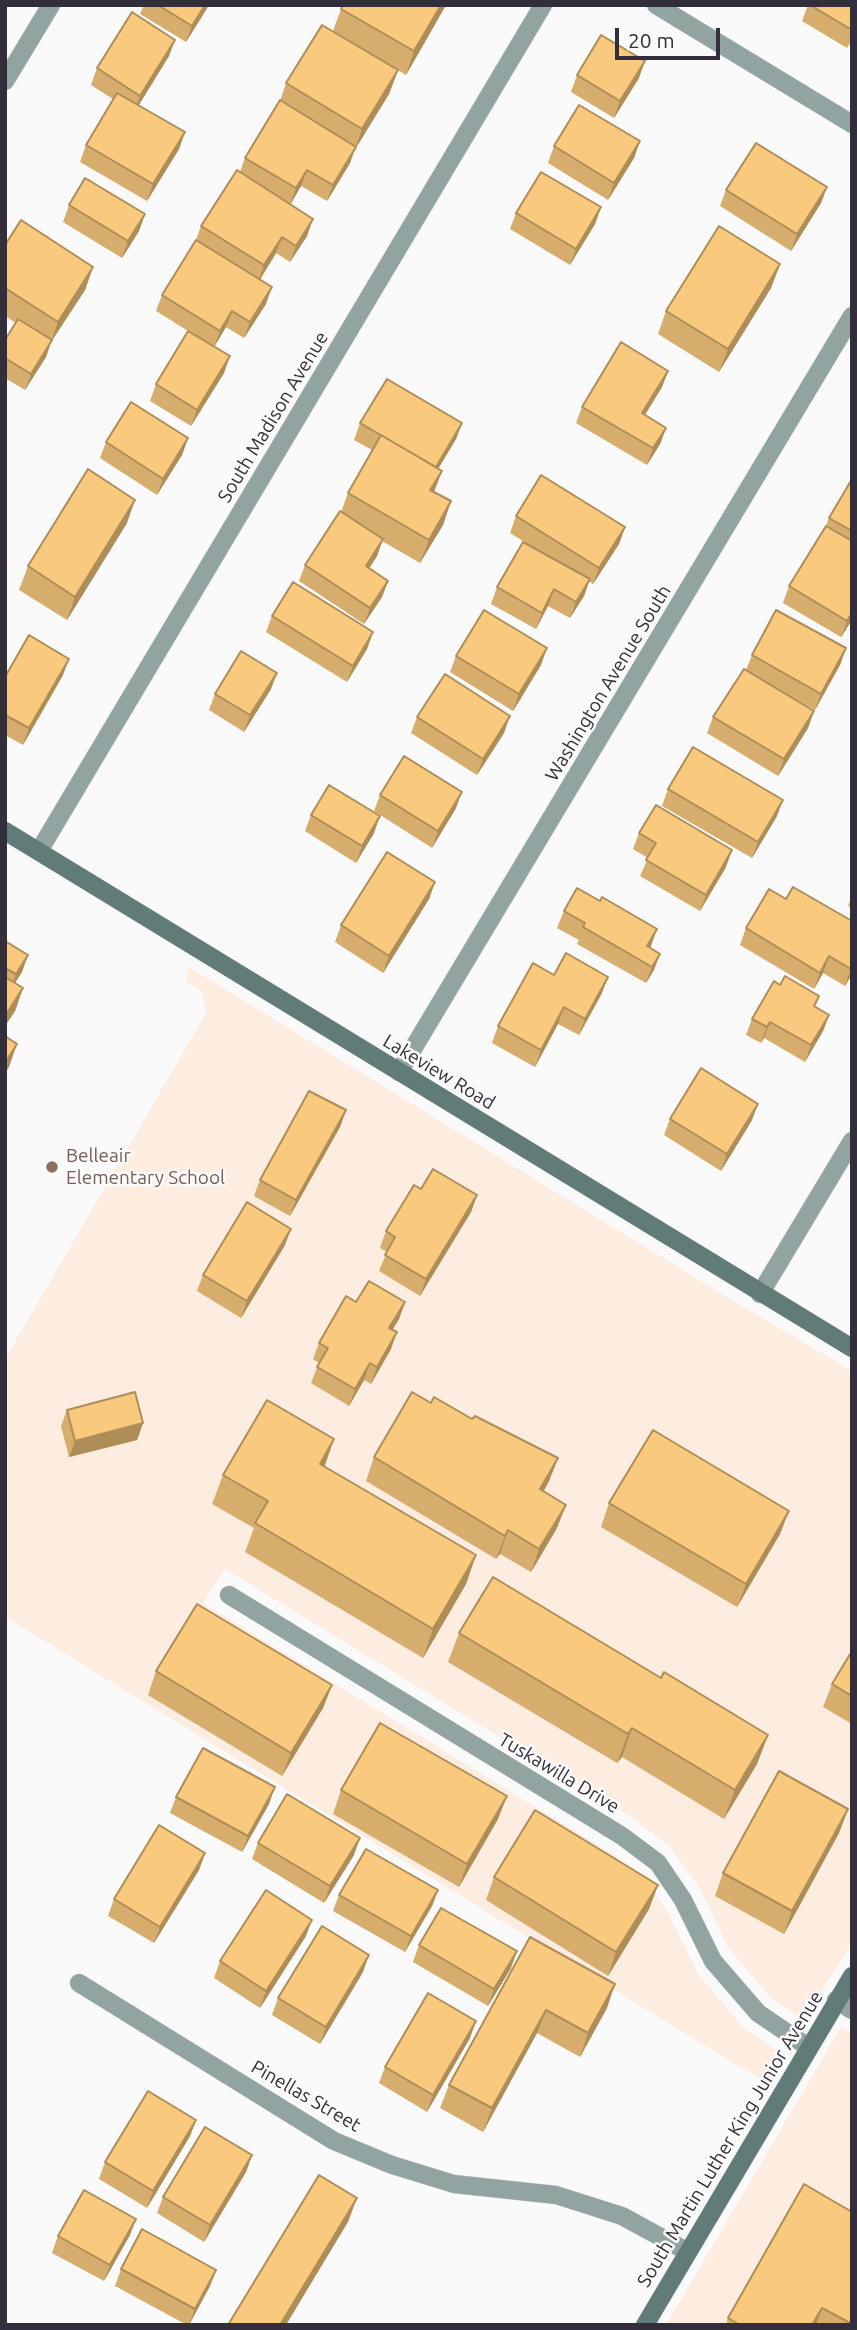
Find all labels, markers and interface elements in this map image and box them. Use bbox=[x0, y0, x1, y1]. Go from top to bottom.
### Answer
scale bar bbox=[619, 14, 724, 58]
text: 20 m bbox=[628, 28, 675, 52]
street label: South Madison Avenue bbox=[213, 327, 333, 507]
street label: Washington Avenue South bbox=[540, 581, 676, 785]
street label: Lakeview Road bbox=[379, 1030, 499, 1114]
place label: Belleair Elementary School bbox=[66, 1145, 225, 1189]
marker: Belleair Elementary School bbox=[44, 1159, 60, 1175]
street label: Tuskawilla Drive bbox=[494, 1728, 624, 1818]
street label: South Martin Luther King Junior Avenue bbox=[632, 1987, 828, 2291]
street label: Pinellas Street bbox=[247, 2055, 365, 2137]

